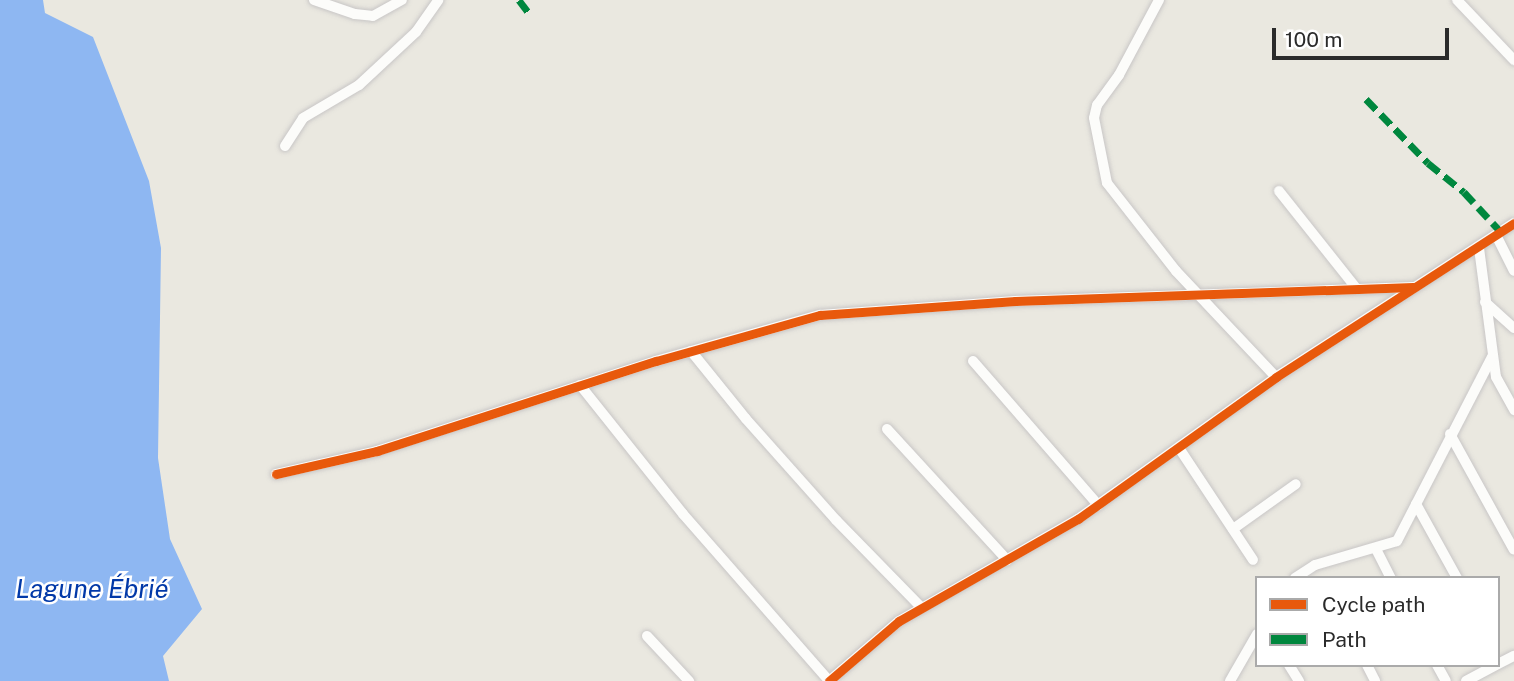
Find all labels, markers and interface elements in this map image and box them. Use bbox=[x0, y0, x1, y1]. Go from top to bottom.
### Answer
scale bar bbox=[1276, 14, 1453, 58]
text: 100 m bbox=[1285, 27, 1342, 52]
water label: Lagune Ébrié bbox=[15, 573, 169, 605]
legend bbox=[1255, 576, 1500, 667]
text: Cycle path bbox=[1322, 592, 1425, 617]
text: Path bbox=[1322, 627, 1367, 652]

